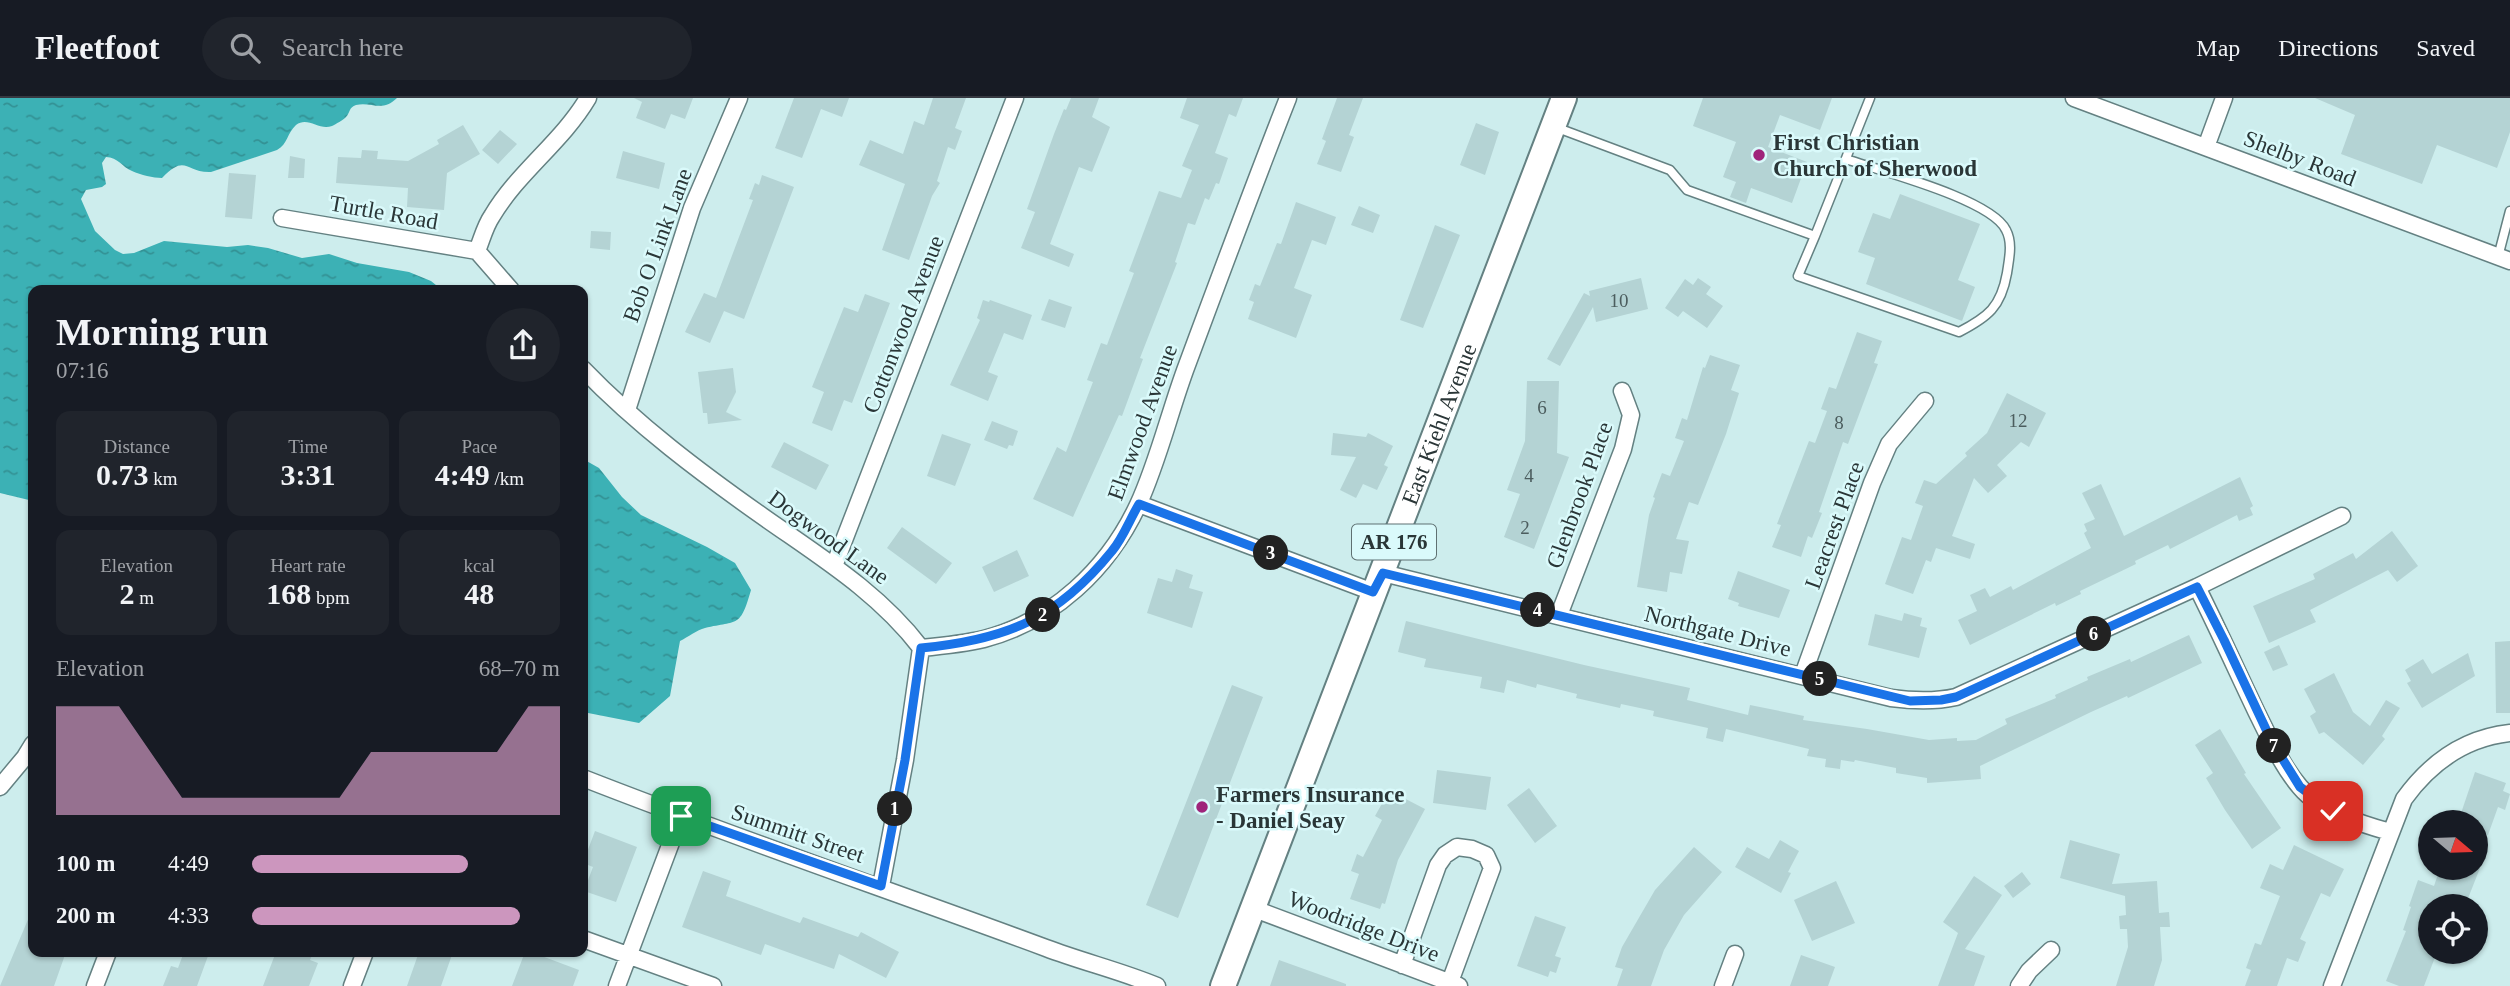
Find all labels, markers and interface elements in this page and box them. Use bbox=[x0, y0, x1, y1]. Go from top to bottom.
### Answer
search box bbox=[202, 17, 692, 80]
icon: search bbox=[226, 29, 264, 67]
text: Fleetfoot bbox=[35, 30, 160, 66]
text: Search here bbox=[282, 33, 404, 62]
text: Map bbox=[2196, 35, 2240, 61]
text: Directions bbox=[2278, 35, 2378, 61]
text: Saved bbox=[2416, 35, 2475, 61]
street label: Shelby Road bbox=[2240, 126, 2360, 191]
place label: First Christian Church of Sherwood bbox=[1773, 130, 1977, 181]
marker: First Christian Church of Sherwood bbox=[1751, 147, 1767, 163]
street label: Bob O Link Lane bbox=[618, 165, 697, 325]
street label: Turtle Road bbox=[328, 191, 441, 234]
street label: Cottonwood Avenue bbox=[858, 232, 949, 416]
house number: 10 bbox=[1610, 290, 1629, 311]
button: share bbox=[486, 308, 560, 382]
text: Morning run bbox=[56, 311, 268, 353]
street label: East Kiehl Avenue bbox=[1397, 340, 1482, 508]
street label: Elmwood Avenue bbox=[1103, 341, 1182, 503]
text: 07:16 bbox=[56, 358, 108, 383]
house number: 6 bbox=[1537, 397, 1547, 418]
house number: 12 bbox=[2009, 410, 2028, 431]
house number: 8 bbox=[1834, 412, 1844, 433]
street label: Glenbrook Place bbox=[1541, 419, 1618, 572]
text: Distance bbox=[103, 436, 170, 457]
text: Time bbox=[288, 436, 328, 457]
text: Pace bbox=[461, 436, 497, 457]
text: 0.73 bbox=[96, 458, 148, 491]
text: 3:31 bbox=[280, 458, 335, 491]
text: 4:49 bbox=[435, 458, 490, 491]
street label: Leacrest Place bbox=[1800, 458, 1869, 592]
house number: 4 bbox=[1524, 465, 1534, 486]
text: km bbox=[148, 468, 177, 489]
text: /km bbox=[490, 468, 524, 489]
street label: Dogwood Lane bbox=[764, 485, 894, 589]
house number: 2 bbox=[1520, 517, 1530, 538]
road number: AR 176 bbox=[1352, 524, 1436, 560]
pin: 3 bbox=[1254, 536, 1288, 570]
text: 3 bbox=[1266, 542, 1275, 563]
text: Elevation bbox=[100, 555, 173, 576]
text: Heart rate bbox=[270, 555, 346, 576]
text: kcal bbox=[463, 555, 495, 576]
text: 2 bbox=[119, 577, 134, 610]
text: 168 bbox=[266, 577, 311, 610]
text: 48 bbox=[464, 577, 494, 610]
text: m bbox=[134, 587, 154, 608]
text: bpm bbox=[311, 587, 350, 608]
pin: 4 bbox=[1520, 592, 1556, 628]
pin: 2 bbox=[1026, 598, 1060, 632]
text: 4 bbox=[1533, 599, 1542, 620]
street label: Northgate Drive bbox=[1642, 601, 1794, 662]
text: 2 bbox=[1038, 604, 1047, 625]
pin: 6 bbox=[2076, 616, 2112, 652]
text: 6 bbox=[2089, 623, 2098, 644]
text: Elevation bbox=[56, 656, 144, 681]
text: 68–70 m bbox=[479, 656, 560, 681]
pin: 5 bbox=[1802, 662, 1838, 696]
text: 5 bbox=[1815, 668, 1824, 689]
pin: 7 bbox=[2256, 728, 2292, 764]
text: 7 bbox=[2269, 735, 2278, 756]
pin bbox=[2303, 781, 2363, 841]
place label: Farmers Insurance - Daniel Seay bbox=[1216, 782, 1404, 833]
pin bbox=[651, 786, 711, 846]
pin: 1 bbox=[878, 792, 912, 826]
icon: check bbox=[2314, 792, 2352, 830]
icon: arrive bbox=[662, 797, 700, 835]
text: 1 bbox=[890, 798, 899, 819]
street label: Summitt Street bbox=[728, 799, 868, 868]
marker: Farmers Insurance - Daniel Seay bbox=[1194, 799, 1210, 815]
north arrow bbox=[2418, 810, 2488, 880]
map controls bbox=[2418, 810, 2488, 964]
text: 100 m bbox=[56, 851, 115, 876]
text: 4:49 bbox=[168, 851, 209, 876]
street label: Woodridge Drive bbox=[1285, 886, 1443, 967]
button: locate bbox=[2418, 894, 2488, 964]
text: 200 m bbox=[56, 903, 115, 928]
text: 4:33 bbox=[168, 903, 209, 928]

